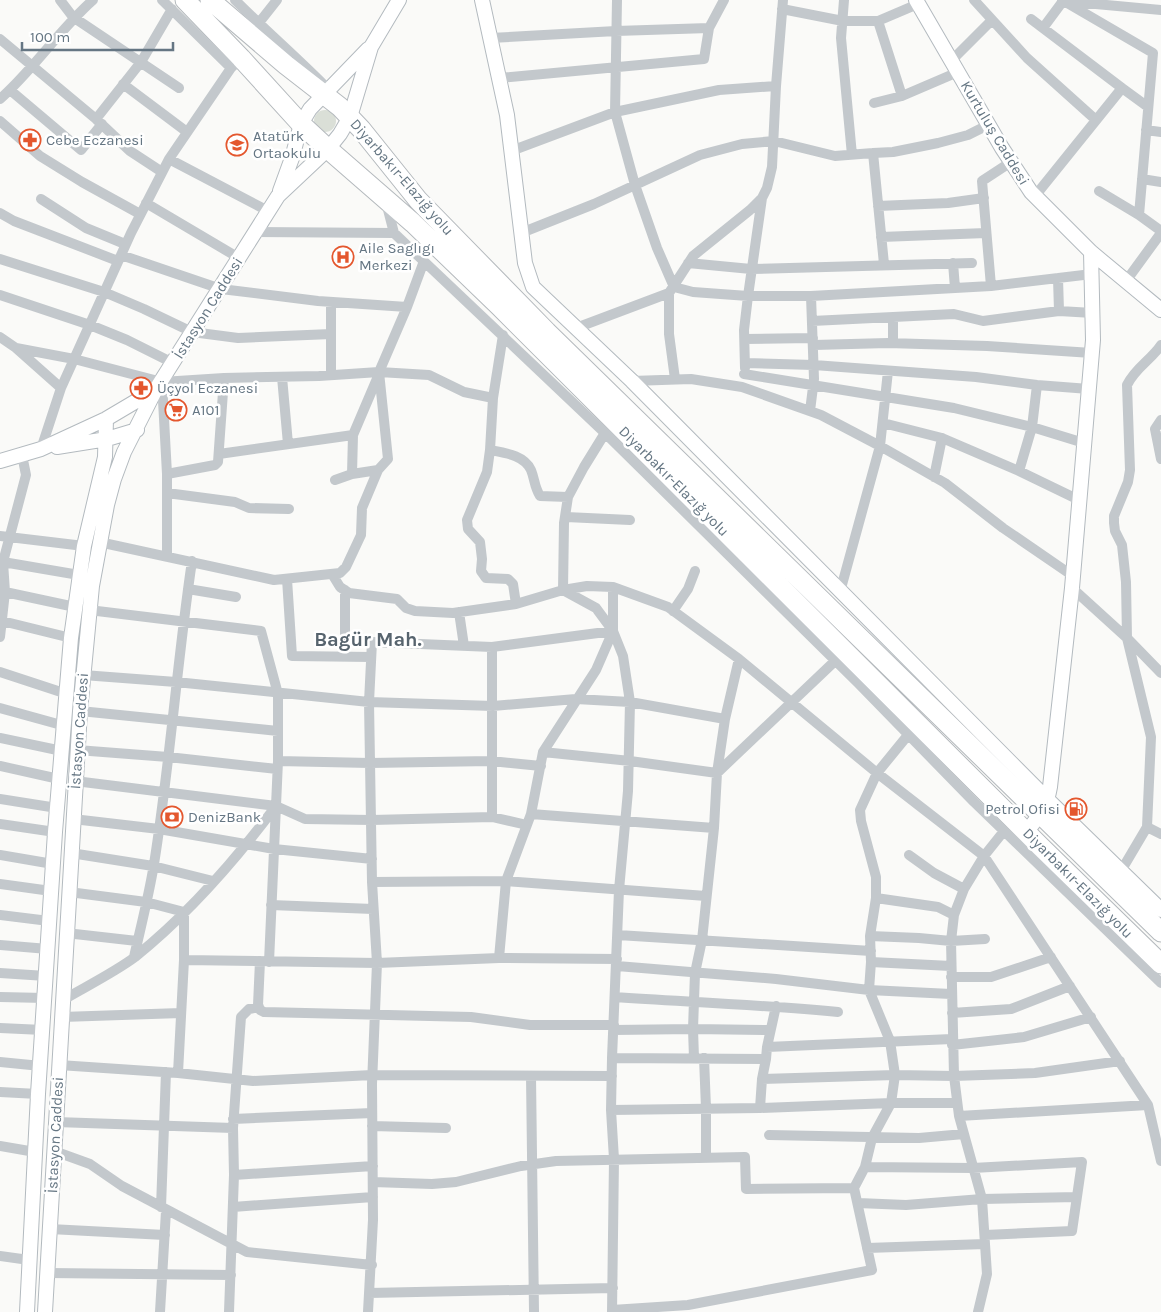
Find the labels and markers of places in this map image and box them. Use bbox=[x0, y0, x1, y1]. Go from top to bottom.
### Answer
place label: Atatürk Ortaokulu bbox=[253, 127, 321, 162]
pharmacy icon: Cebe Eczanesi bbox=[18, 128, 42, 152]
place label: Cebe Eczanesi bbox=[46, 131, 144, 149]
school or university icon: Atatürk Ortaokulu bbox=[225, 133, 249, 157]
place label: Aile Saglıgı Merkezi bbox=[359, 239, 435, 274]
hospital icon: Aile Saglıgı Merkezi bbox=[331, 245, 355, 269]
pharmacy icon: Üçyol Eczanesi bbox=[129, 376, 153, 400]
place label: Üçyol Eczanesi bbox=[157, 379, 258, 397]
supermarket icon: A101 bbox=[164, 398, 188, 422]
place label: A101 bbox=[192, 401, 219, 419]
fuel station icon: Petrol Ofisi bbox=[1064, 797, 1088, 821]
place label: Petrol Ofisi bbox=[985, 800, 1060, 818]
bank icon: DenizBank bbox=[160, 805, 184, 829]
place label: DenizBank bbox=[188, 808, 261, 826]

